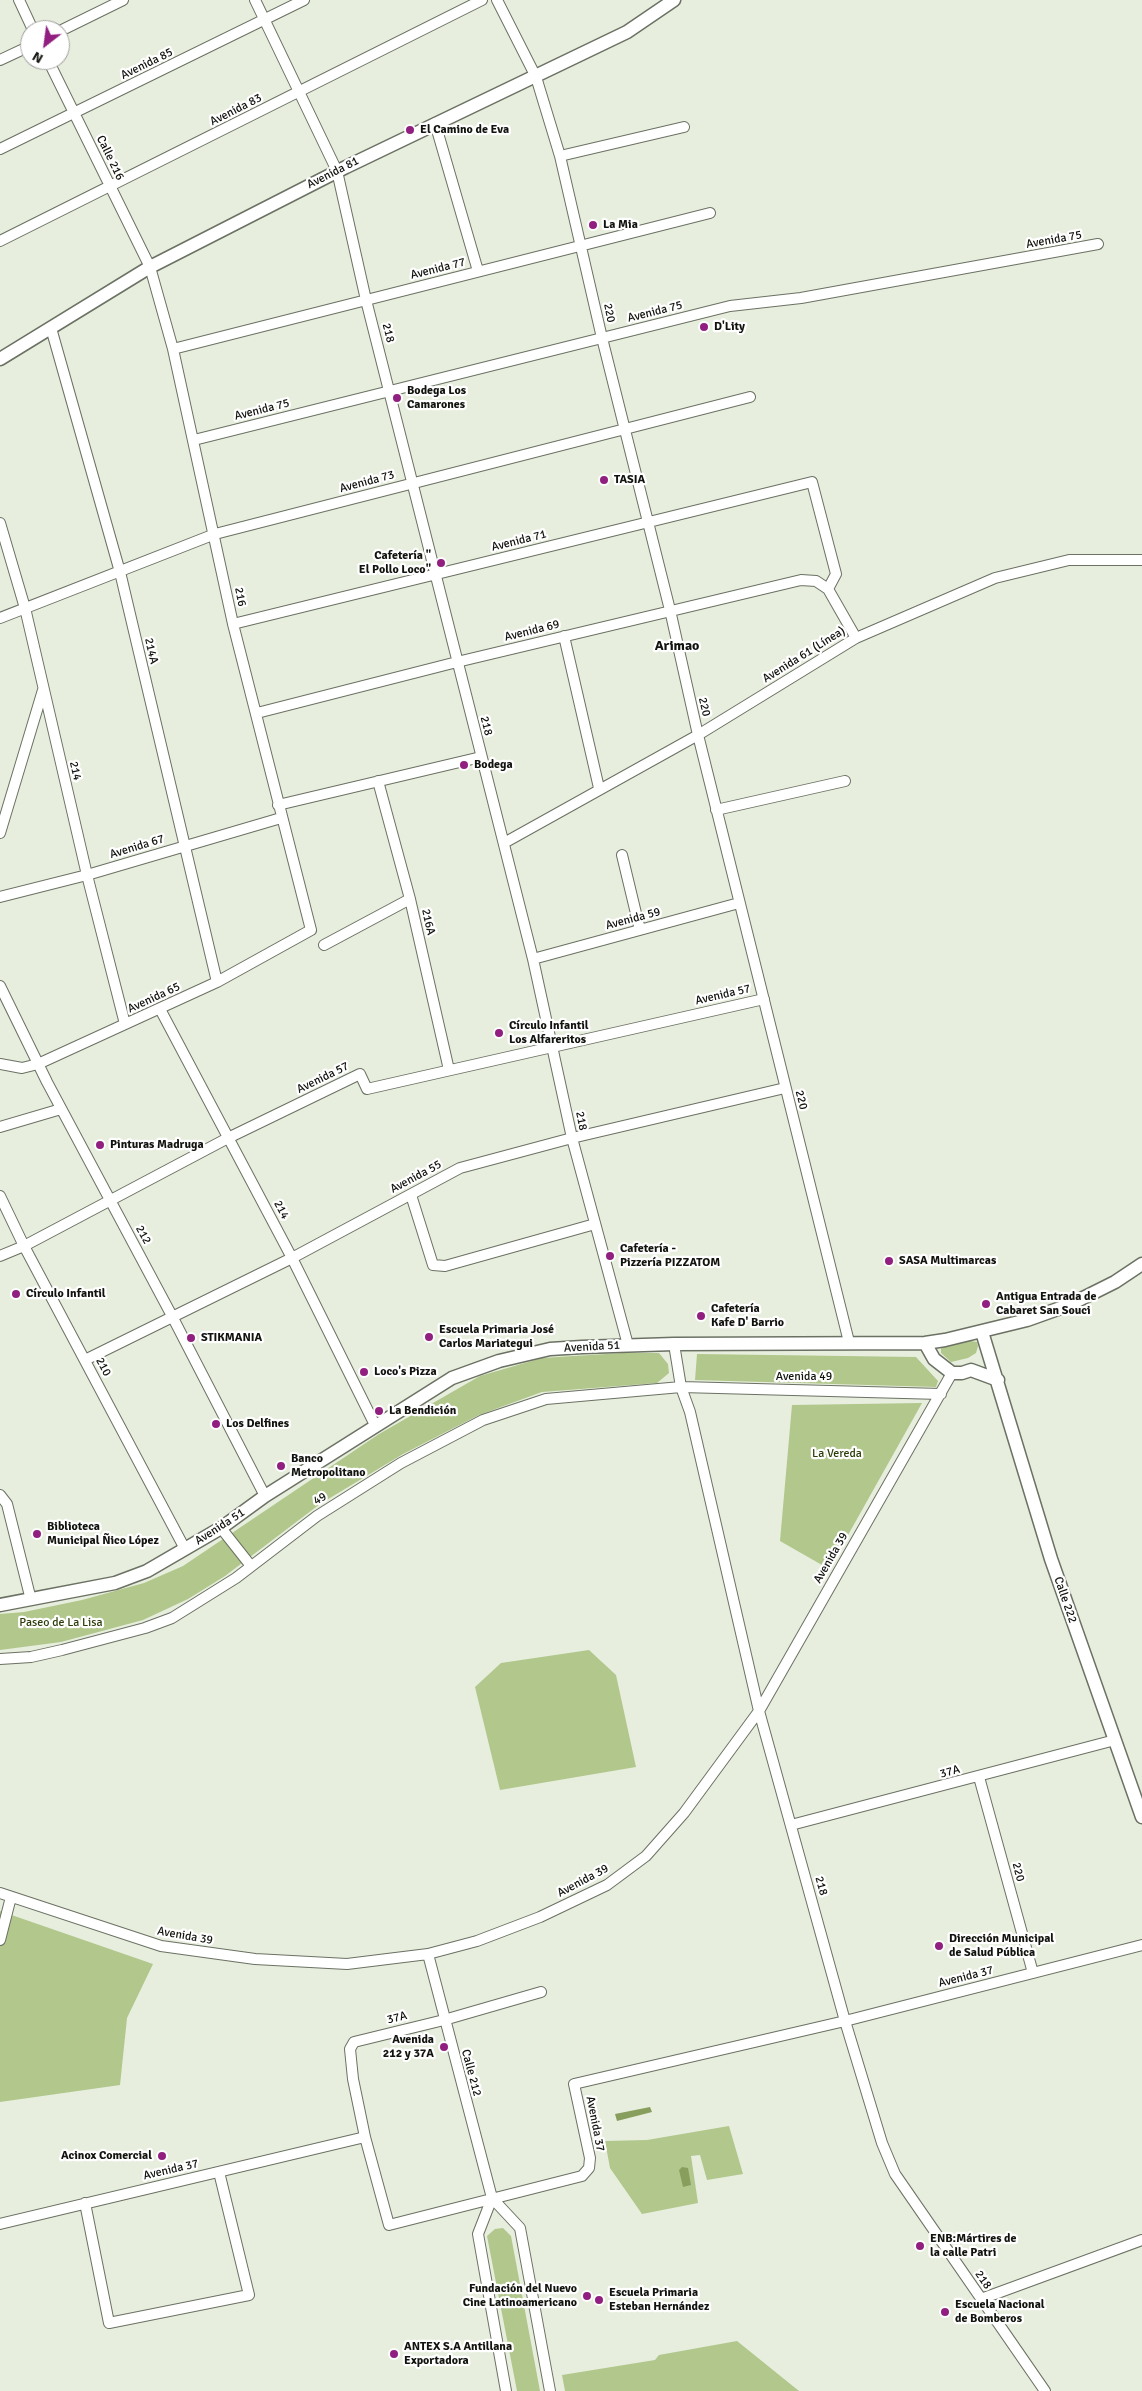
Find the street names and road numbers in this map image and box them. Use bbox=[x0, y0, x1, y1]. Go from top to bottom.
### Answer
street label: Avenida 85 bbox=[119, 45, 175, 83]
street label: Avenida 83 bbox=[208, 91, 264, 129]
street label: Calle 216 bbox=[93, 133, 127, 183]
street label: Avenida 81 bbox=[305, 154, 361, 192]
street label: Avenida 75 bbox=[1025, 228, 1083, 252]
street label: Avenida 77 bbox=[409, 255, 467, 283]
street label: Avenida 75 bbox=[626, 298, 684, 326]
street label: 220 bbox=[600, 302, 618, 324]
street label: 218 bbox=[379, 322, 397, 344]
street label: Avenida 75 bbox=[233, 396, 291, 424]
street label: Avenida 73 bbox=[338, 468, 396, 496]
street label: Avenida 71 bbox=[490, 527, 548, 555]
street label: 216 bbox=[231, 586, 249, 608]
street label: Avenida 69 bbox=[503, 617, 561, 645]
street label: Avenida 61 (Línea) bbox=[760, 624, 848, 686]
street label: 214A bbox=[141, 636, 161, 666]
street label: 220 bbox=[695, 696, 713, 718]
street label: 218 bbox=[477, 715, 495, 737]
street label: 214 bbox=[66, 760, 84, 782]
street label: Avenida 67 bbox=[108, 832, 166, 862]
street label: Avenida 59 bbox=[604, 905, 662, 933]
street label: 216A bbox=[418, 907, 438, 937]
street label: Avenida 65 bbox=[125, 980, 183, 1016]
street label: Avenida 57 bbox=[694, 982, 752, 1008]
street label: Avenida 57 bbox=[295, 1059, 351, 1097]
street label: 220 bbox=[792, 1089, 810, 1111]
street label: 218 bbox=[572, 1110, 590, 1132]
street label: Avenida 55 bbox=[388, 1157, 444, 1197]
street label: 214 bbox=[270, 1198, 292, 1222]
street label: 212 bbox=[132, 1223, 154, 1247]
street label: Avenida 51 bbox=[564, 1338, 620, 1356]
street label: 210 bbox=[92, 1355, 114, 1379]
street label: Avenida 49 bbox=[776, 1370, 832, 1384]
street label: 49 bbox=[311, 1489, 329, 1509]
street label: Avenida 51 bbox=[192, 1506, 248, 1548]
street label: Avenida 39 bbox=[811, 1530, 851, 1586]
street label: Calle 222 bbox=[1050, 1575, 1080, 1625]
street label: 37A bbox=[938, 1762, 962, 1782]
street label: Avenida 39 bbox=[555, 1861, 611, 1901]
street label: 220 bbox=[1009, 1861, 1027, 1883]
street label: 218 bbox=[811, 1875, 831, 1897]
street label: Avenida 39 bbox=[156, 1924, 214, 1948]
street label: Avenida 37 bbox=[937, 1963, 995, 1991]
street label: 37A bbox=[385, 2009, 409, 2027]
street label: Calle 212 bbox=[458, 2048, 484, 2098]
street label: Avenida 37 bbox=[583, 2095, 607, 2153]
street label: Avenida 37 bbox=[142, 2157, 200, 2183]
street label: 218 bbox=[972, 2268, 994, 2292]

